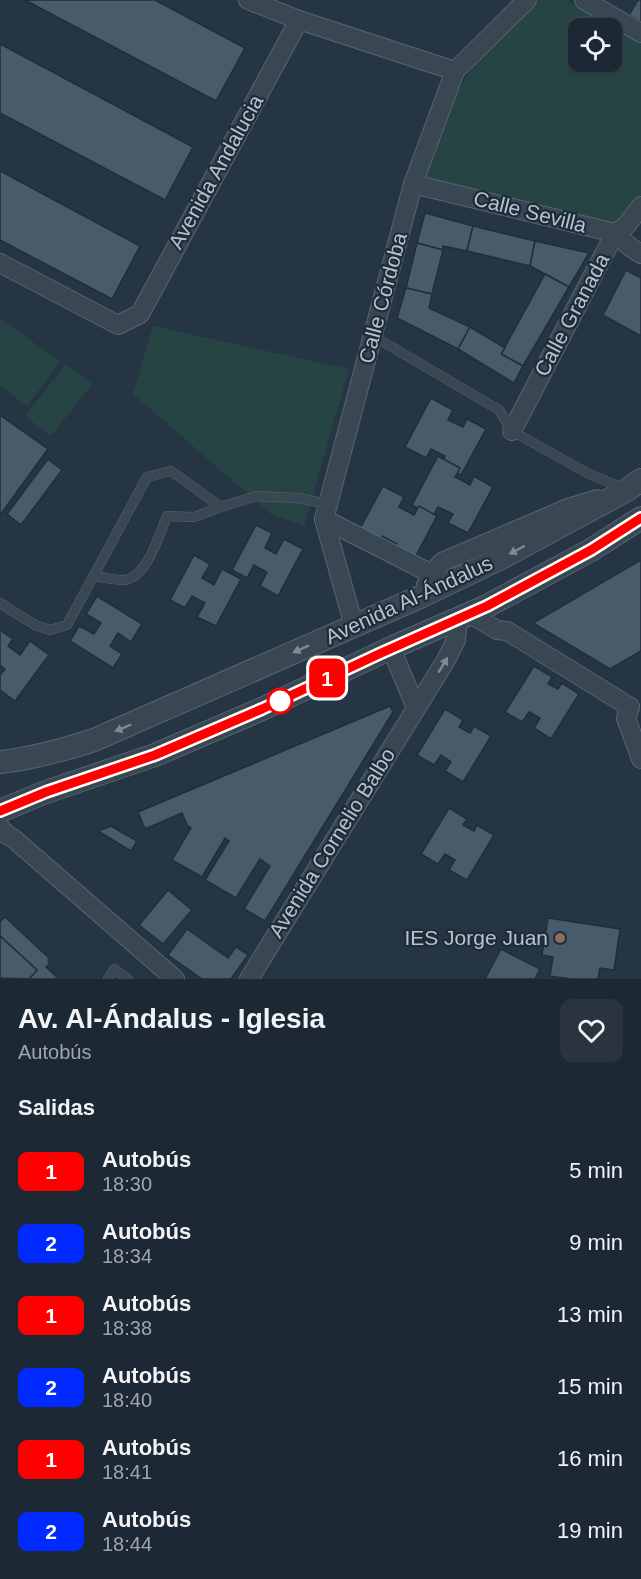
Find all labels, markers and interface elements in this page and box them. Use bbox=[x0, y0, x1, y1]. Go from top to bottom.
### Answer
map controls bbox=[568, 18, 622, 72]
button: locate bbox=[568, 18, 622, 72]
street label: Avenida Andalucia bbox=[164, 91, 268, 253]
street label: Calle Sevilla bbox=[471, 186, 589, 237]
street label: Calle Córdoba bbox=[354, 230, 411, 366]
street label: Calle Granada bbox=[530, 249, 614, 380]
one-way arrow bbox=[508, 545, 525, 555]
street label: Avenida Al-Ándalus bbox=[322, 551, 496, 648]
one-way arrow bbox=[293, 644, 310, 653]
one-way arrow bbox=[437, 657, 448, 673]
line badge: 1 bbox=[308, 658, 346, 698]
text: 1 bbox=[321, 667, 333, 690]
unlabelled marker bbox=[267, 688, 293, 714]
one-way arrow bbox=[114, 723, 132, 733]
street label: Avenida Cornelio Balbo bbox=[264, 744, 399, 942]
place label: IES Jorge Juan bbox=[404, 926, 548, 949]
marker: IES Jorge Juan bbox=[553, 931, 567, 945]
button: heart bbox=[560, 999, 623, 1062]
text: Av. Al-Ándalus - Iglesia bbox=[18, 1003, 325, 1034]
text: Autobús bbox=[18, 1041, 91, 1063]
text: Salidas bbox=[18, 1095, 95, 1120]
text: Autobús bbox=[102, 1147, 191, 1172]
text: 5 min bbox=[569, 1158, 623, 1183]
text: 1 bbox=[45, 1160, 57, 1183]
text: 18:30 bbox=[102, 1173, 152, 1195]
text: Autobús bbox=[102, 1219, 191, 1244]
text: 9 min bbox=[569, 1230, 623, 1255]
text: 2 bbox=[45, 1232, 57, 1255]
text: 18:34 bbox=[102, 1245, 152, 1267]
text: Autobús bbox=[102, 1291, 191, 1316]
text: 13 min bbox=[557, 1302, 623, 1327]
text: 1 bbox=[45, 1304, 57, 1327]
text: 18:38 bbox=[102, 1317, 152, 1339]
text: Autobús bbox=[102, 1363, 191, 1388]
text: 15 min bbox=[557, 1374, 623, 1399]
text: 2 bbox=[45, 1376, 57, 1399]
text: 18:40 bbox=[102, 1389, 152, 1411]
text: Autobús bbox=[102, 1435, 191, 1460]
text: 16 min bbox=[557, 1446, 623, 1471]
text: 1 bbox=[45, 1448, 57, 1471]
text: 18:41 bbox=[102, 1461, 152, 1483]
text: Autobús bbox=[102, 1507, 191, 1532]
text: 19 min bbox=[557, 1518, 623, 1543]
text: 2 bbox=[45, 1520, 57, 1543]
text: 18:44 bbox=[102, 1533, 152, 1555]

